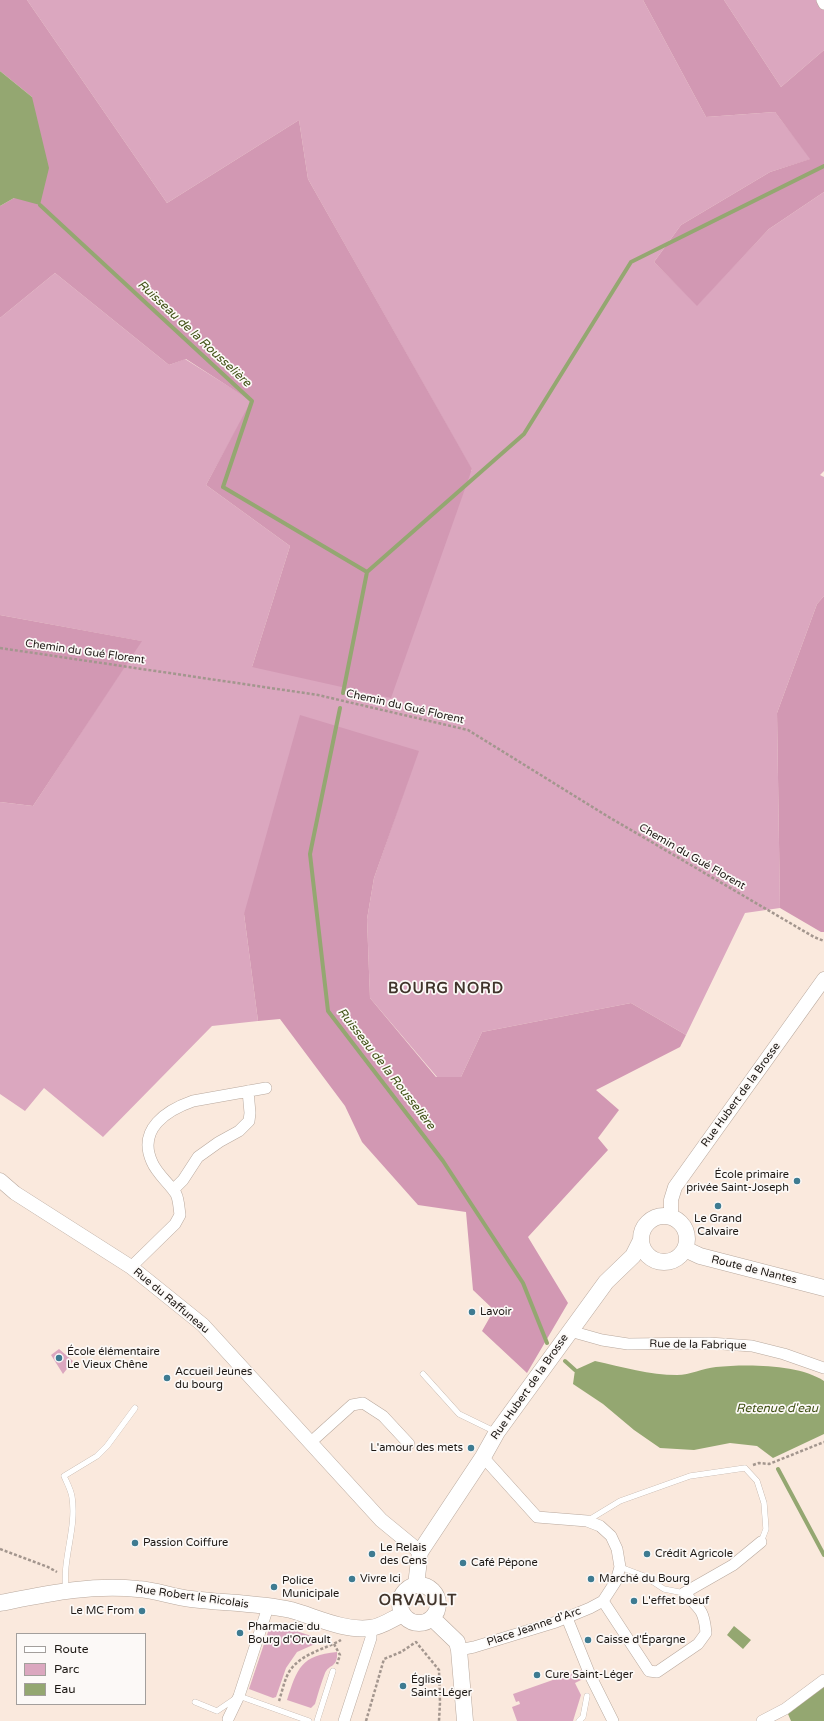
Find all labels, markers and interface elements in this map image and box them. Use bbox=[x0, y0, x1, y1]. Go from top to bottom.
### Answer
water label: Ruisseau de la Rousselière bbox=[134, 278, 254, 390]
street label: Chemin du Gué Florent bbox=[24, 637, 146, 667]
street label: Chemin du Gué Florent bbox=[345, 687, 465, 727]
street label: Chemin du Gué Florent bbox=[636, 821, 748, 893]
district label: BOURG NORD bbox=[388, 980, 504, 998]
water label: Ruisseau de la Rousselière bbox=[334, 1005, 438, 1133]
street label: Rue Hubert de la Brosse bbox=[699, 1040, 783, 1150]
place label: École primaire privée Saint-Joseph bbox=[686, 1168, 789, 1194]
marker: École primaire privée Saint-Joseph bbox=[792, 1176, 802, 1186]
marker: Le Grand Calvaire bbox=[713, 1201, 723, 1211]
place label: Le Grand Calvaire bbox=[694, 1212, 742, 1238]
street label: Route de Nantes bbox=[710, 1253, 798, 1287]
street label: Rue du Raffuneau bbox=[130, 1265, 212, 1337]
place label: Lavoir bbox=[480, 1305, 512, 1319]
marker: Lavoir bbox=[467, 1307, 477, 1317]
street label: Rue Hubert de la Brosse bbox=[489, 1332, 571, 1442]
street label: Rue de la Fabrique bbox=[649, 1338, 747, 1352]
place label: École élémentaire Le Vieux Chêne bbox=[67, 1345, 160, 1371]
marker: École élémentaire Le Vieux Chêne bbox=[54, 1353, 64, 1363]
place label: Accueil Jeunes du bourg bbox=[175, 1365, 252, 1391]
marker: Accueil Jeunes du bourg bbox=[162, 1373, 172, 1383]
water label: Retenue d'eau bbox=[736, 1402, 818, 1416]
place label: L'amour des mets bbox=[370, 1441, 463, 1455]
marker: L'amour des mets bbox=[466, 1443, 476, 1453]
place label: Passion Coiffure bbox=[143, 1536, 228, 1550]
marker: Passion Coiffure bbox=[130, 1538, 140, 1548]
place label: Le Relais des Cens bbox=[380, 1541, 427, 1567]
place label: Crédit Agricole bbox=[655, 1547, 733, 1561]
marker: Le Relais des Cens bbox=[367, 1549, 377, 1559]
marker: Crédit Agricole bbox=[642, 1549, 652, 1559]
place label: Café Pépone bbox=[471, 1556, 538, 1570]
marker: Café Pépone bbox=[458, 1558, 468, 1568]
place label: Vivre Ici bbox=[360, 1572, 401, 1586]
place label: Marché du Bourg bbox=[599, 1572, 690, 1586]
place label: Police Municipale bbox=[282, 1574, 339, 1600]
marker: Vivre Ici bbox=[347, 1574, 357, 1584]
marker: Marché du Bourg bbox=[586, 1574, 596, 1584]
marker: Police Municipale bbox=[269, 1582, 279, 1592]
street label: Rue Robert le Ricolais bbox=[134, 1583, 250, 1611]
district label: ORVAULT bbox=[379, 1592, 457, 1610]
place label: L'effet boeuf bbox=[642, 1594, 709, 1608]
marker: L'effet boeuf bbox=[629, 1596, 639, 1606]
place label: Le MC From bbox=[70, 1604, 134, 1618]
street label: Place Jeanne d'Arc bbox=[485, 1605, 583, 1649]
marker: Le MC From bbox=[137, 1606, 147, 1616]
place label: Pharmacie du Bourg d'Orvault bbox=[248, 1620, 331, 1646]
marker: Pharmacie du Bourg d'Orvault bbox=[235, 1628, 245, 1638]
legend bbox=[16, 1633, 146, 1705]
place label: Caisse d'Épargne bbox=[596, 1633, 686, 1647]
marker: Caisse d'Épargne bbox=[583, 1635, 593, 1645]
text: Route bbox=[54, 1642, 88, 1656]
text: Parc bbox=[54, 1662, 79, 1676]
place label: Cure Saint-Léger bbox=[545, 1668, 633, 1682]
marker: Cure Saint-Léger bbox=[532, 1670, 542, 1680]
place label: Église Saint-Léger bbox=[411, 1673, 472, 1699]
marker: Église Saint-Léger bbox=[398, 1681, 408, 1691]
text: Eau bbox=[54, 1682, 76, 1696]

